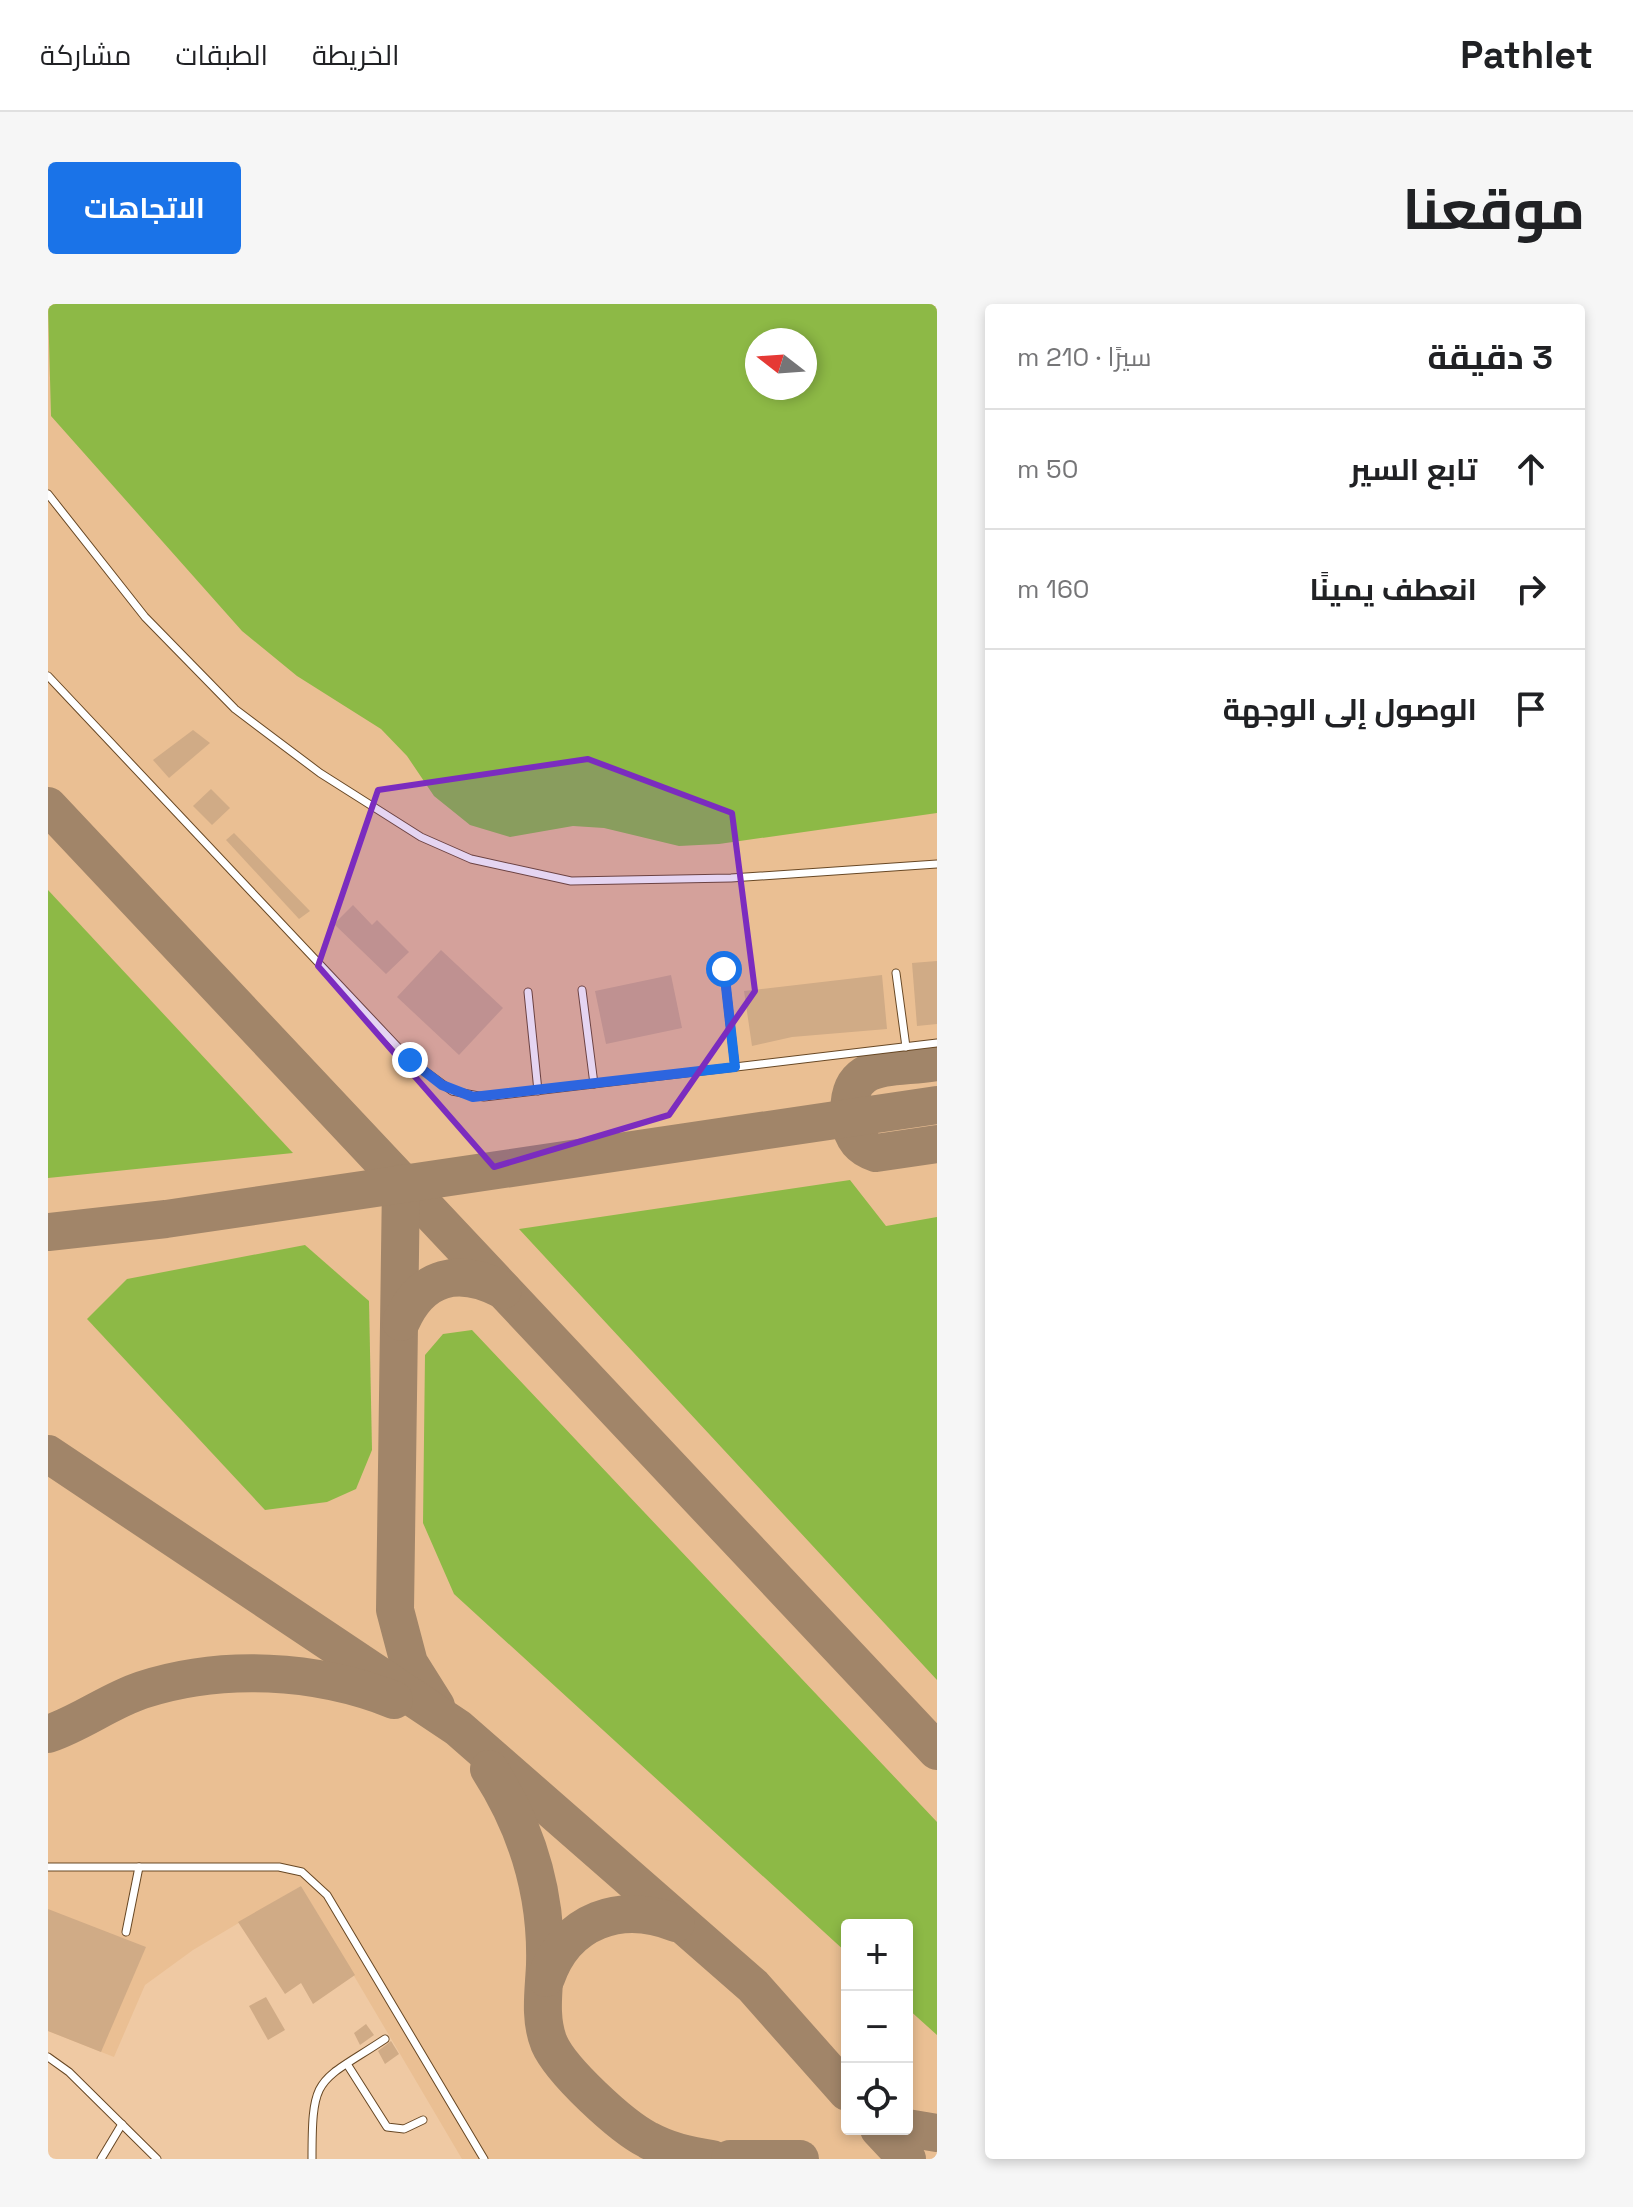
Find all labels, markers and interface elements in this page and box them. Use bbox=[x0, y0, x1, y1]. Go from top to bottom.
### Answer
text: Pathlet bbox=[1460, 31, 1593, 79]
text: مشاركة bbox=[40, 37, 131, 73]
text: الطبقات bbox=[175, 37, 268, 73]
text: الخريطة bbox=[312, 37, 399, 73]
button: الاتجاهات bbox=[48, 162, 241, 254]
text: موقعنا bbox=[1402, 174, 1585, 245]
north arrow bbox=[745, 328, 817, 400]
text: 3 دقيقة bbox=[1428, 336, 1553, 379]
text: سيرًا · 210 m bbox=[1017, 340, 1151, 374]
icon: ahead bbox=[1509, 447, 1553, 491]
text: تابع السير bbox=[1350, 450, 1477, 489]
text: 50 m bbox=[1017, 452, 1078, 486]
icon: right bbox=[1509, 567, 1553, 611]
text: انعطف يمينًا bbox=[1309, 570, 1477, 609]
text: 160 m bbox=[1017, 572, 1090, 606]
icon: arrive bbox=[1509, 687, 1553, 731]
text: الوصول إلى الوجهة bbox=[1223, 690, 1477, 729]
route start bbox=[706, 951, 742, 987]
route end bbox=[392, 1042, 428, 1078]
map controls bbox=[841, 1919, 913, 2135]
button: + bbox=[841, 1919, 913, 1991]
button: − bbox=[841, 1991, 913, 2063]
button: locate bbox=[841, 2063, 913, 2135]

